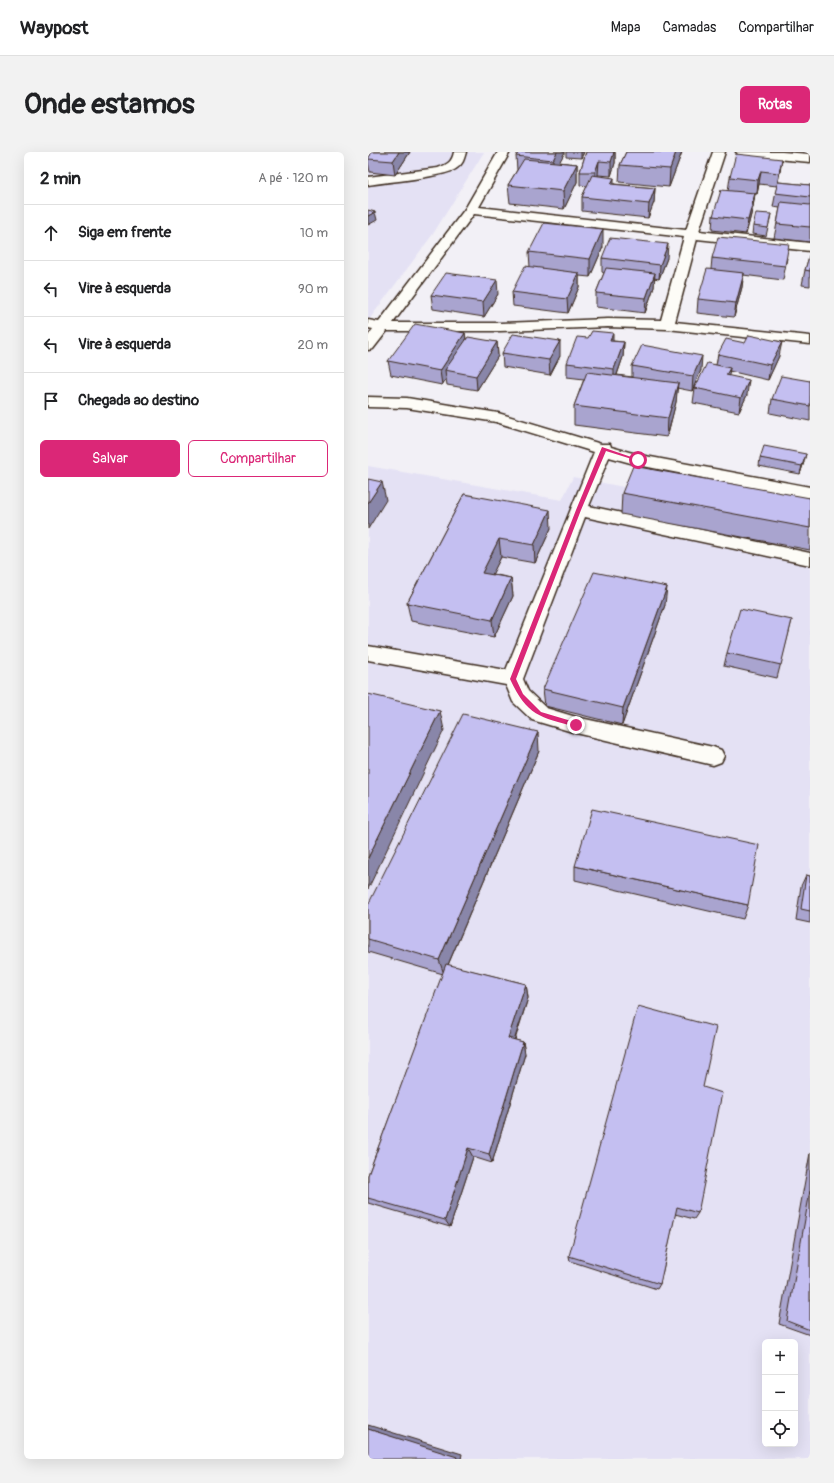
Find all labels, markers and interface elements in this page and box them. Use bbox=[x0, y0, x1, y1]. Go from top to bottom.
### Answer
text: Waypost bbox=[20, 16, 89, 40]
text: Mapa bbox=[611, 19, 640, 36]
text: Camadas bbox=[662, 19, 716, 36]
text: Compartilhar bbox=[738, 19, 814, 36]
button: Rotas bbox=[740, 86, 810, 123]
text: Onde estamos bbox=[24, 87, 195, 122]
text: 2 min bbox=[40, 168, 81, 189]
text: A pé · 120 m bbox=[258, 170, 328, 186]
icon: ahead bbox=[40, 222, 62, 244]
text: Siga em frente bbox=[78, 223, 171, 242]
text: 10 m bbox=[300, 225, 328, 241]
icon: left bbox=[40, 278, 62, 300]
text: Vire à esquerda bbox=[78, 279, 171, 298]
text: 90 m bbox=[298, 281, 328, 297]
icon: left bbox=[40, 334, 62, 356]
text: Vire à esquerda bbox=[78, 335, 171, 354]
text: 20 m bbox=[297, 337, 328, 353]
icon: arrive bbox=[40, 390, 62, 412]
text: Chegada ao destino bbox=[78, 391, 199, 410]
button: Salvar bbox=[40, 440, 180, 477]
button: Compartilhar bbox=[188, 440, 328, 477]
route start bbox=[629, 451, 647, 469]
route end bbox=[567, 716, 585, 734]
map controls bbox=[762, 1339, 798, 1447]
button: + bbox=[762, 1339, 798, 1375]
button: − bbox=[762, 1375, 798, 1411]
button: locate bbox=[762, 1411, 798, 1447]

